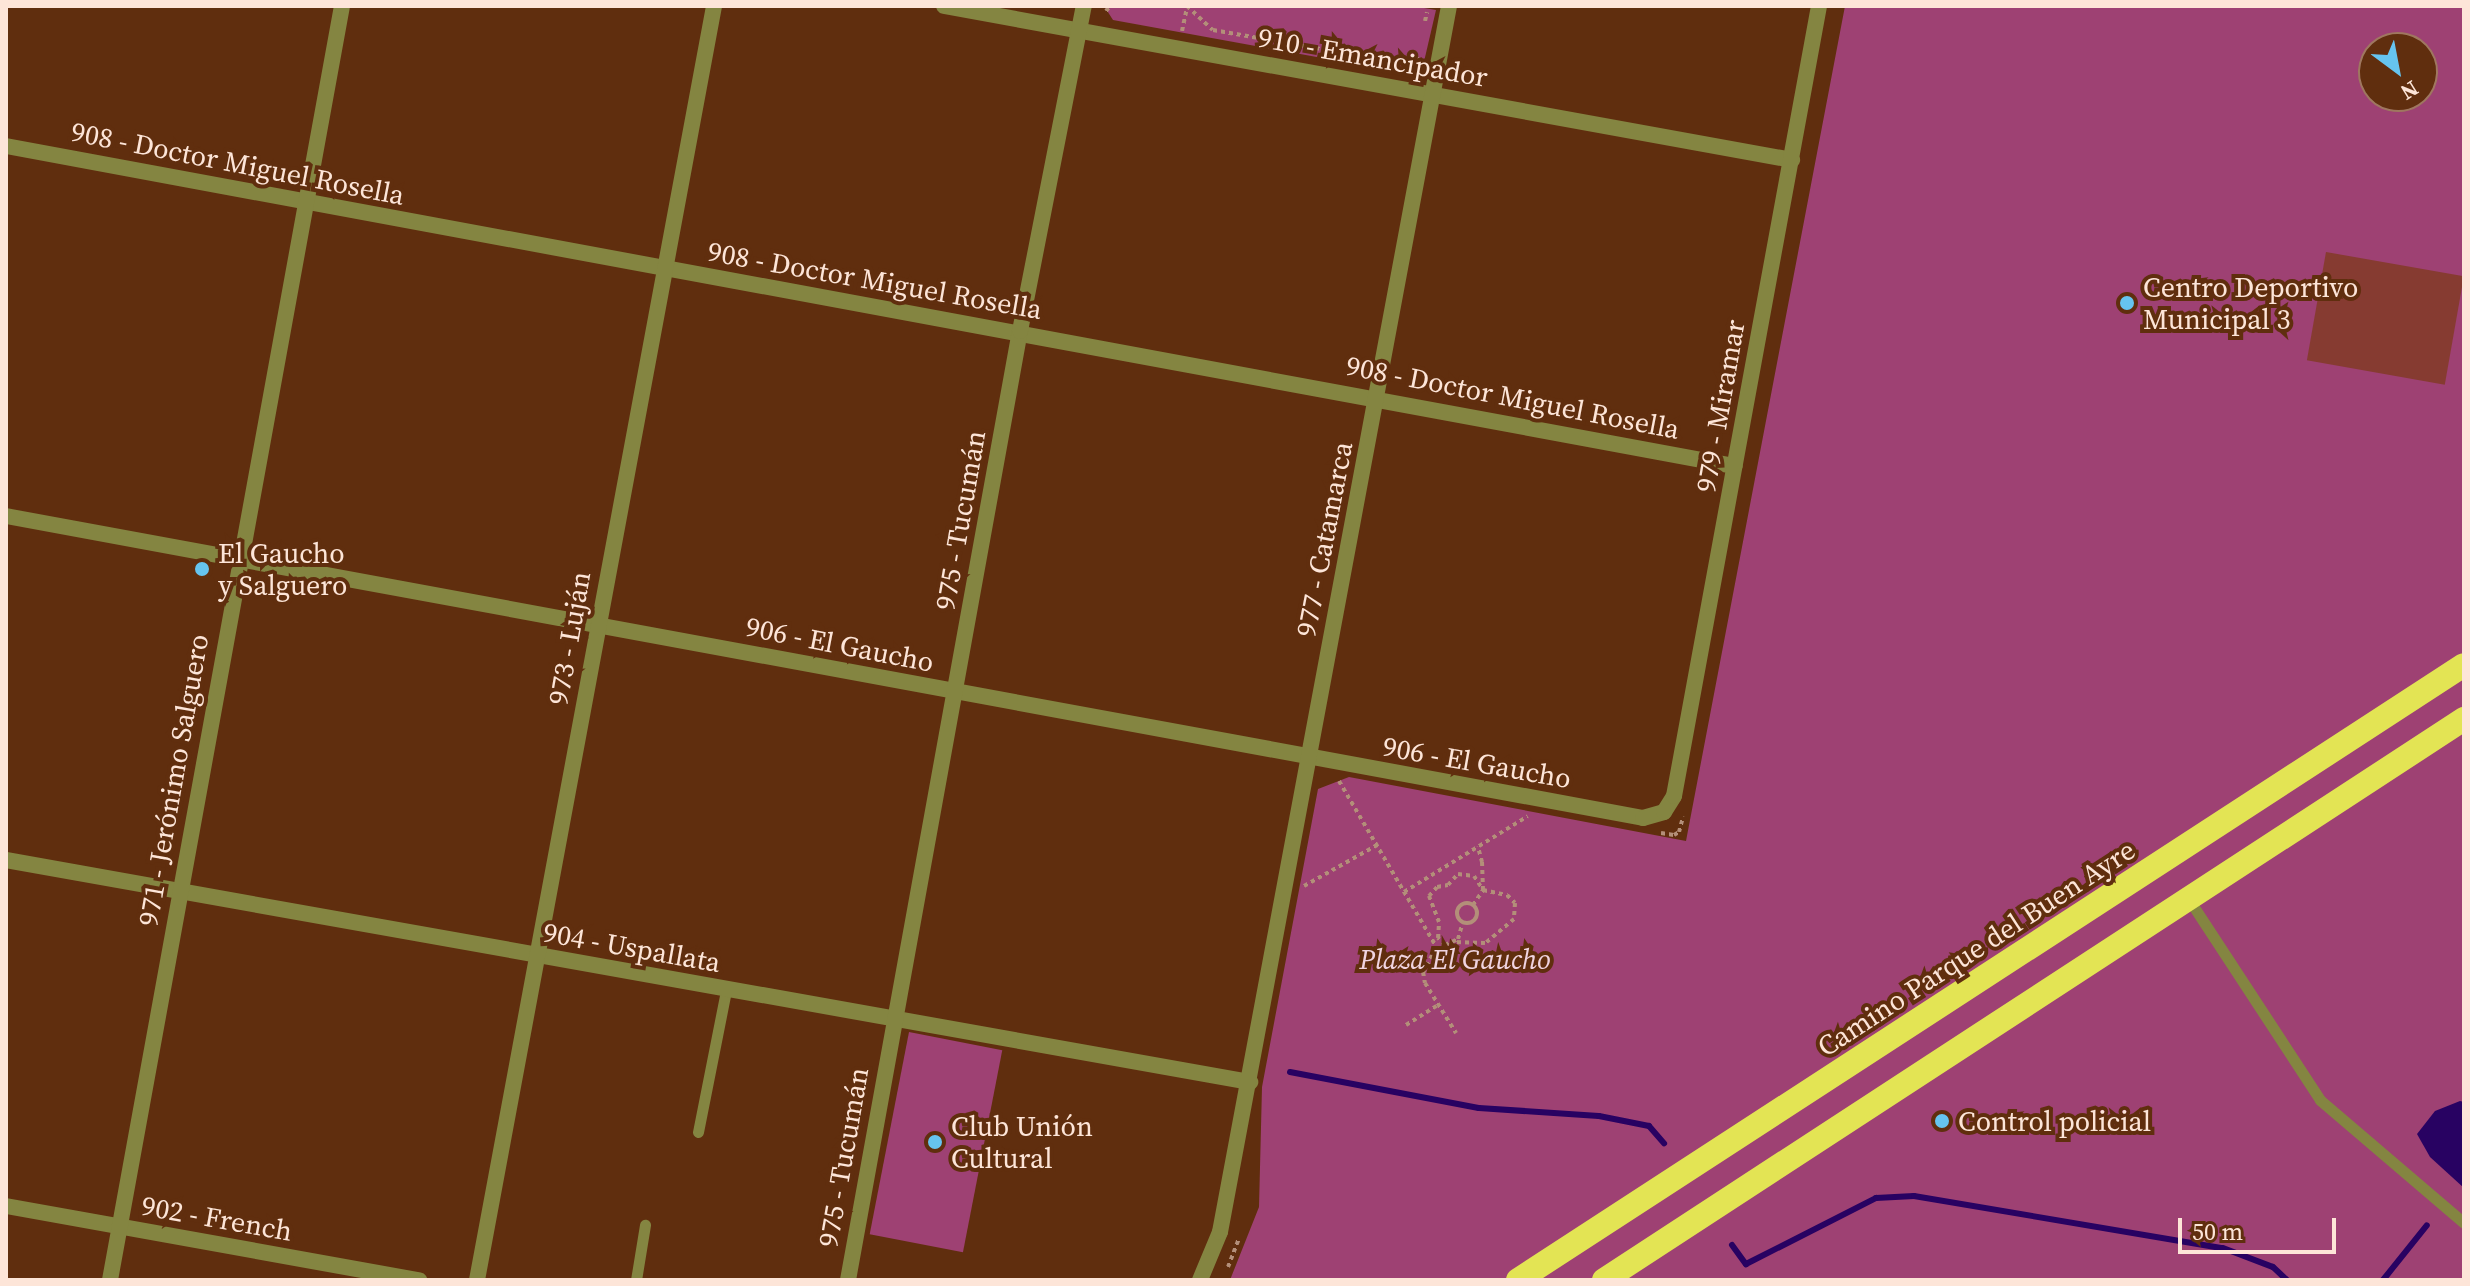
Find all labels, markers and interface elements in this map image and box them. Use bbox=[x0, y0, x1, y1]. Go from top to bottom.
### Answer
street label: 910 - Emancipador bbox=[1256, 20, 1490, 94]
north arrow bbox=[2358, 32, 2438, 112]
text: N bbox=[2395, 74, 2424, 108]
street label: 908 - Doctor Miguel Rosella bbox=[69, 114, 407, 212]
street label: 908 - Doctor Miguel Rosella bbox=[705, 234, 1045, 326]
place label: Centro Deportivo Municipal 3 bbox=[2143, 270, 2358, 336]
marker: Centro Deportivo Municipal 3 bbox=[2118, 294, 2136, 312]
street label: 979 - Miramar bbox=[1688, 317, 1752, 495]
street label: 908 - Doctor Miguel Rosella bbox=[1344, 348, 1682, 446]
street label: 975 - Tucumán bbox=[928, 427, 992, 613]
street label: 977 - Catamarca bbox=[1289, 439, 1359, 639]
place label: El Gaucho y Salguero bbox=[218, 536, 347, 602]
marker: El Gaucho y Salguero bbox=[193, 560, 211, 578]
street label: 973 - Luján bbox=[541, 569, 597, 707]
street label: 906 - El Gaucho bbox=[743, 609, 937, 679]
street label: 971 - Jerónimo Salguero bbox=[131, 631, 215, 929]
street label: 906 - El Gaucho bbox=[1380, 729, 1574, 795]
street label: Camino Parque del Buen Ayre bbox=[1811, 833, 2141, 1063]
street label: 904 - Uspallata bbox=[541, 915, 723, 979]
park label: Plaza El Gaucho bbox=[1359, 942, 1551, 976]
street label: 975 - Tucumán bbox=[811, 1064, 875, 1250]
place label: Control policial bbox=[1958, 1104, 2151, 1138]
place label: Club Unión Cultural bbox=[951, 1109, 1093, 1175]
marker: Control policial bbox=[1933, 1112, 1951, 1130]
marker: Club Unión Cultural bbox=[926, 1133, 944, 1151]
street label: 902 - French bbox=[139, 1188, 295, 1248]
scale bar bbox=[2182, 1202, 2340, 1252]
text: 50 m bbox=[2192, 1215, 2243, 1248]

